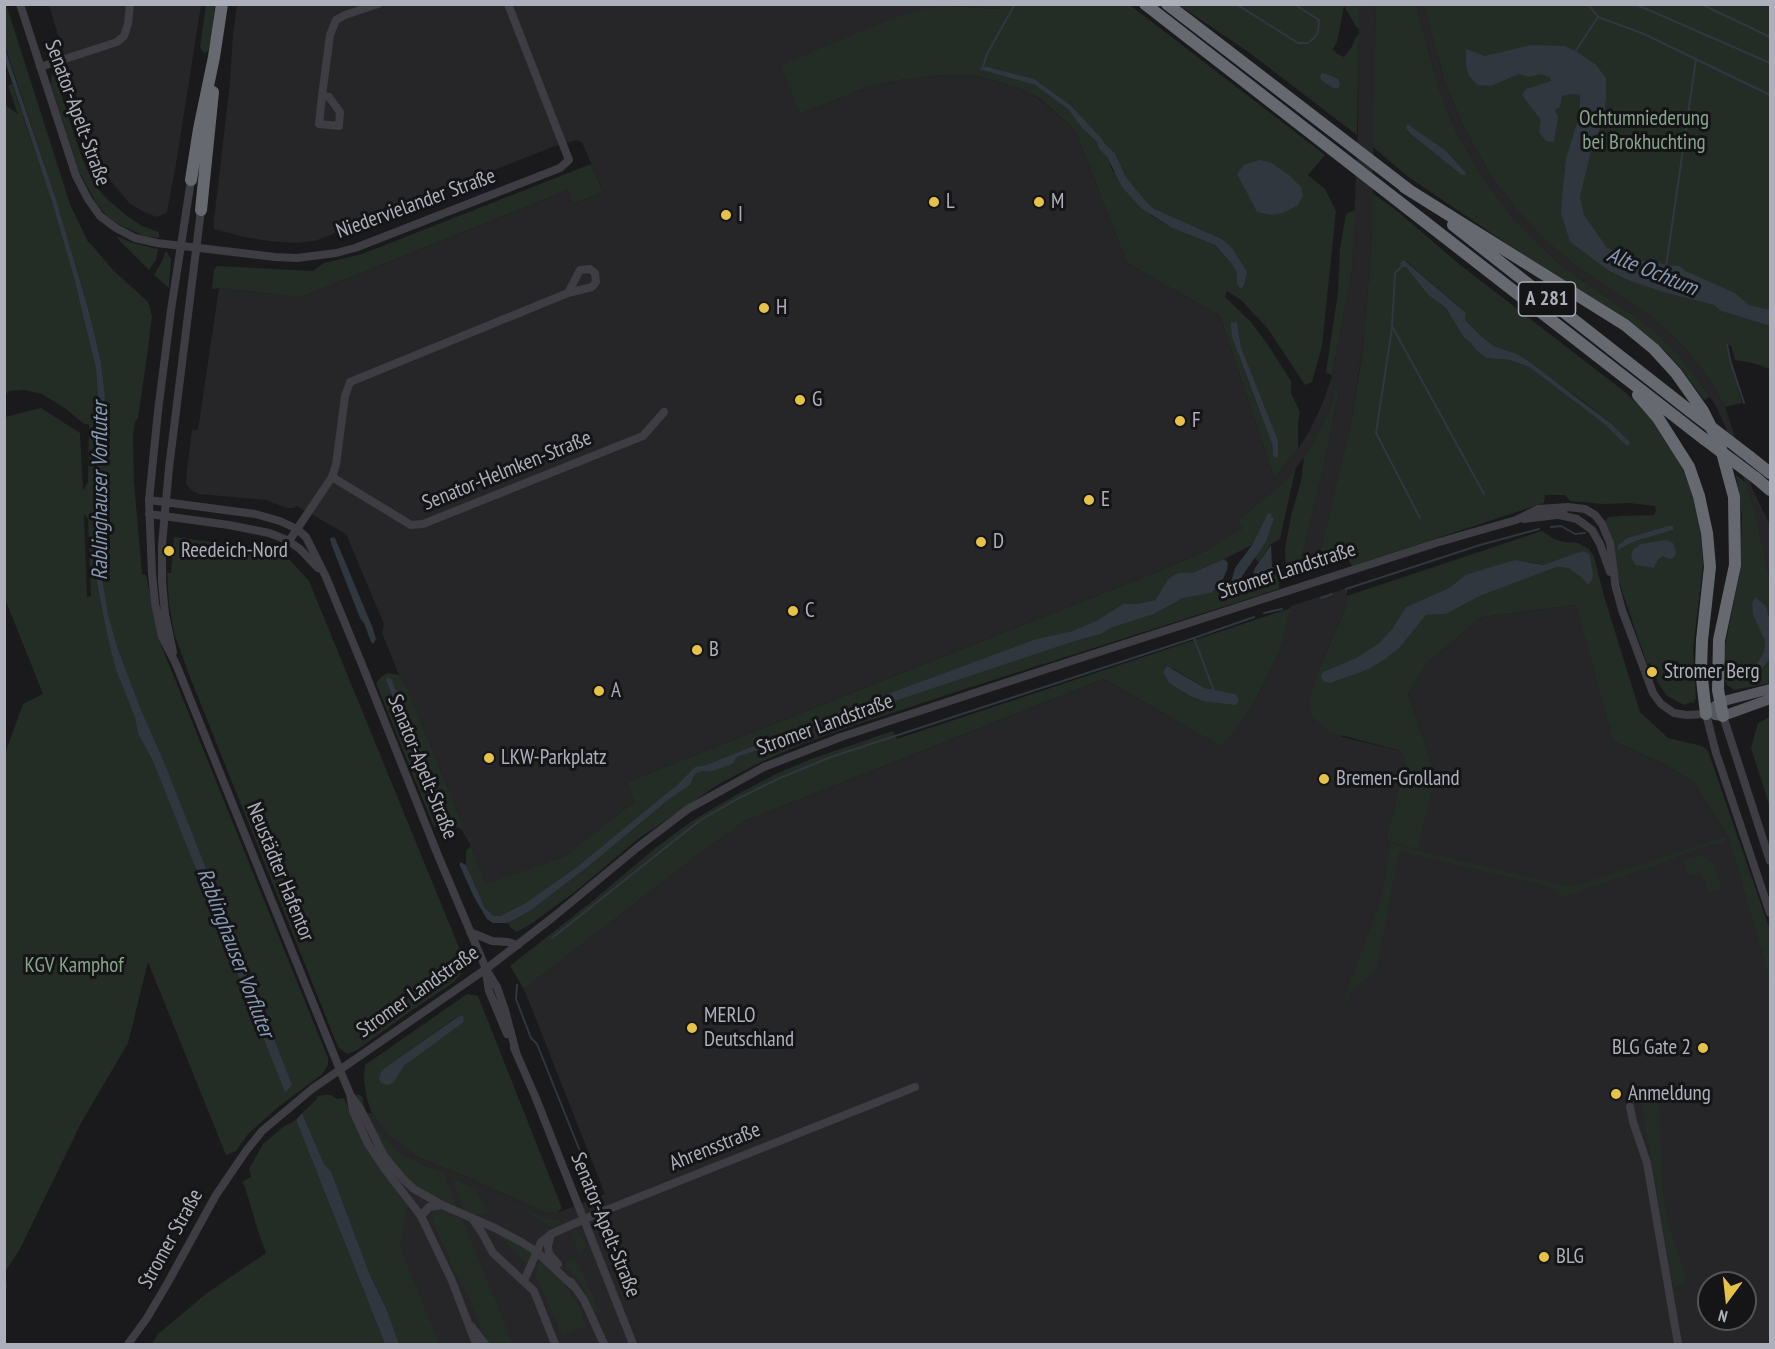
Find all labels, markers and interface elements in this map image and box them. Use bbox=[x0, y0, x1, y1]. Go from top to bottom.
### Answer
street label: Senator-Apelt-Straße bbox=[39, 37, 115, 189]
park label: Ochtumniederung bei Brokhuchting bbox=[1579, 106, 1709, 156]
street label: Niedervielander Straße bbox=[333, 163, 499, 245]
place label: L bbox=[946, 189, 955, 215]
place label: M bbox=[1051, 189, 1064, 215]
marker: L bbox=[927, 195, 941, 209]
marker: M bbox=[1032, 195, 1046, 209]
place label: I bbox=[738, 202, 743, 228]
marker: I bbox=[719, 208, 733, 222]
water label: Alte Ochtum bbox=[1603, 242, 1701, 302]
road number: A 281 bbox=[1518, 282, 1576, 316]
place label: H bbox=[776, 295, 787, 321]
marker: H bbox=[757, 301, 771, 315]
place label: G bbox=[812, 387, 822, 413]
marker: G bbox=[793, 393, 807, 407]
water label: Rablinghauser Vorfluter bbox=[88, 402, 114, 580]
place label: F bbox=[1192, 408, 1201, 434]
marker: F bbox=[1173, 414, 1187, 428]
street label: Senator-Helmken-Straße bbox=[419, 426, 595, 516]
place label: E bbox=[1101, 487, 1110, 513]
marker: E bbox=[1082, 493, 1096, 507]
place label: D bbox=[993, 529, 1004, 555]
marker: D bbox=[974, 535, 988, 549]
street label: Stromer Landstraße bbox=[1215, 537, 1359, 605]
place label: Reedeich-Nord bbox=[181, 538, 288, 564]
marker: Reedeich-Nord bbox=[162, 544, 176, 558]
place label: C bbox=[805, 598, 815, 624]
marker: C bbox=[786, 604, 800, 618]
place label: B bbox=[709, 637, 719, 663]
marker: B bbox=[690, 643, 704, 657]
place label: Stromer Berg bbox=[1664, 659, 1760, 685]
marker: Stromer Berg bbox=[1645, 665, 1659, 679]
place label: A bbox=[611, 678, 621, 704]
marker: A bbox=[592, 684, 606, 698]
street label: Stromer Landstraße bbox=[753, 689, 897, 761]
street label: Senator-Apelt-Straße bbox=[382, 691, 462, 843]
place label: LKW-Parkplatz bbox=[501, 745, 607, 771]
marker: LKW-Parkplatz bbox=[482, 751, 496, 765]
place label: Bremen-Grolland bbox=[1336, 766, 1460, 792]
marker: Bremen-Grolland bbox=[1317, 772, 1331, 786]
street label: Neustädter Hafentor bbox=[241, 799, 319, 945]
water label: Rablinghauser Vorfluter bbox=[191, 865, 279, 1041]
street label: Stromer Landstraße bbox=[352, 941, 484, 1043]
park label: KGV Kamphof bbox=[24, 953, 124, 979]
place label: MERLO Deutschland bbox=[704, 1003, 794, 1053]
marker: MERLO Deutschland bbox=[685, 1021, 699, 1035]
place label: BLG Gate 2 bbox=[1612, 1035, 1691, 1061]
marker: BLG Gate 2 bbox=[1696, 1041, 1710, 1055]
place label: Anmeldung bbox=[1628, 1081, 1711, 1107]
marker: Anmeldung bbox=[1609, 1087, 1623, 1101]
street label: Ahrensstraße bbox=[666, 1117, 764, 1177]
street label: Senator-Apelt-Straße bbox=[565, 1149, 645, 1301]
street label: Stromer Straße bbox=[133, 1185, 209, 1293]
place label: BLG bbox=[1556, 1244, 1584, 1270]
marker: BLG bbox=[1537, 1250, 1551, 1264]
north arrow bbox=[1697, 1271, 1757, 1331]
text: N bbox=[1716, 1306, 1730, 1327]

